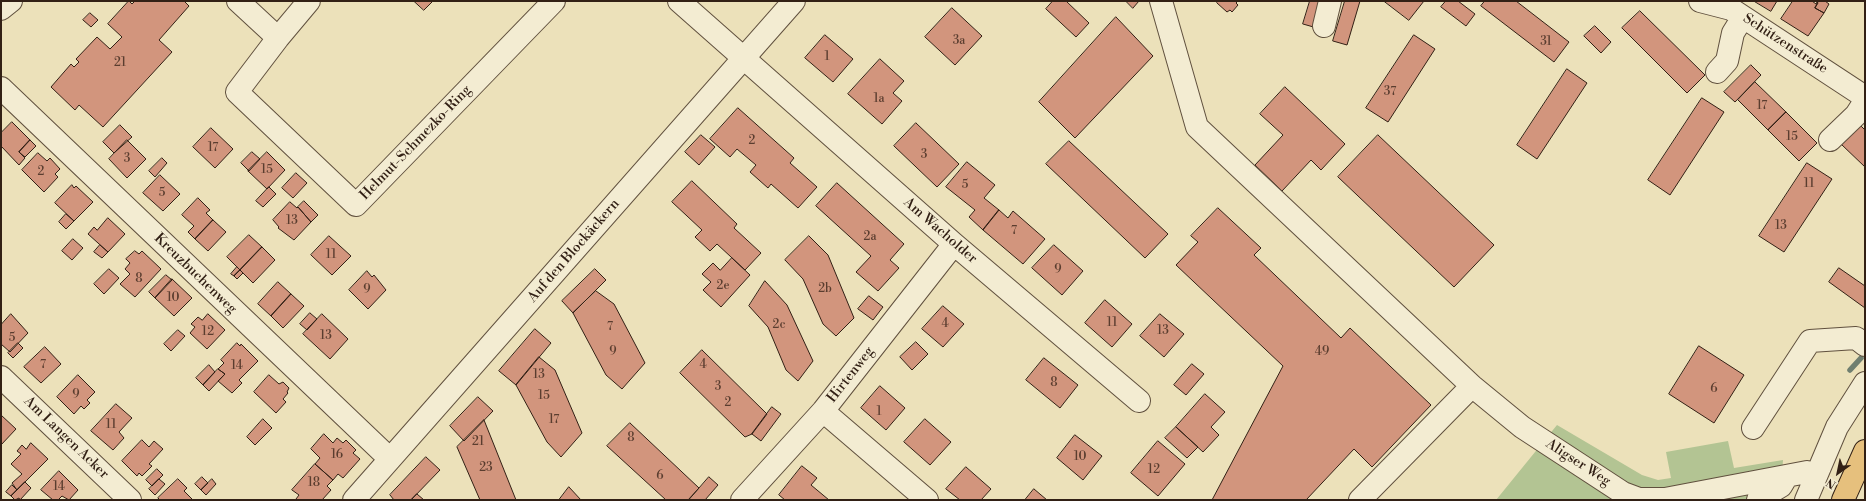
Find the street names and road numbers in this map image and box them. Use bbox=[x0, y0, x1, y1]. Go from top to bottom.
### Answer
street label: Schützenstraße bbox=[1739, 10, 1831, 78]
street label: Helmut-Schmezko-Ring bbox=[357, 82, 475, 204]
street label: Am Wacholder bbox=[900, 194, 980, 268]
street label: Auf den Blockäckern bbox=[525, 196, 623, 306]
street label: Kreuzbuchenweg bbox=[150, 230, 240, 318]
street label: Hirtenweg bbox=[824, 344, 878, 406]
street label: Am Langen Acker bbox=[20, 393, 112, 483]
street label: Aligser Weg bbox=[1542, 436, 1614, 490]

